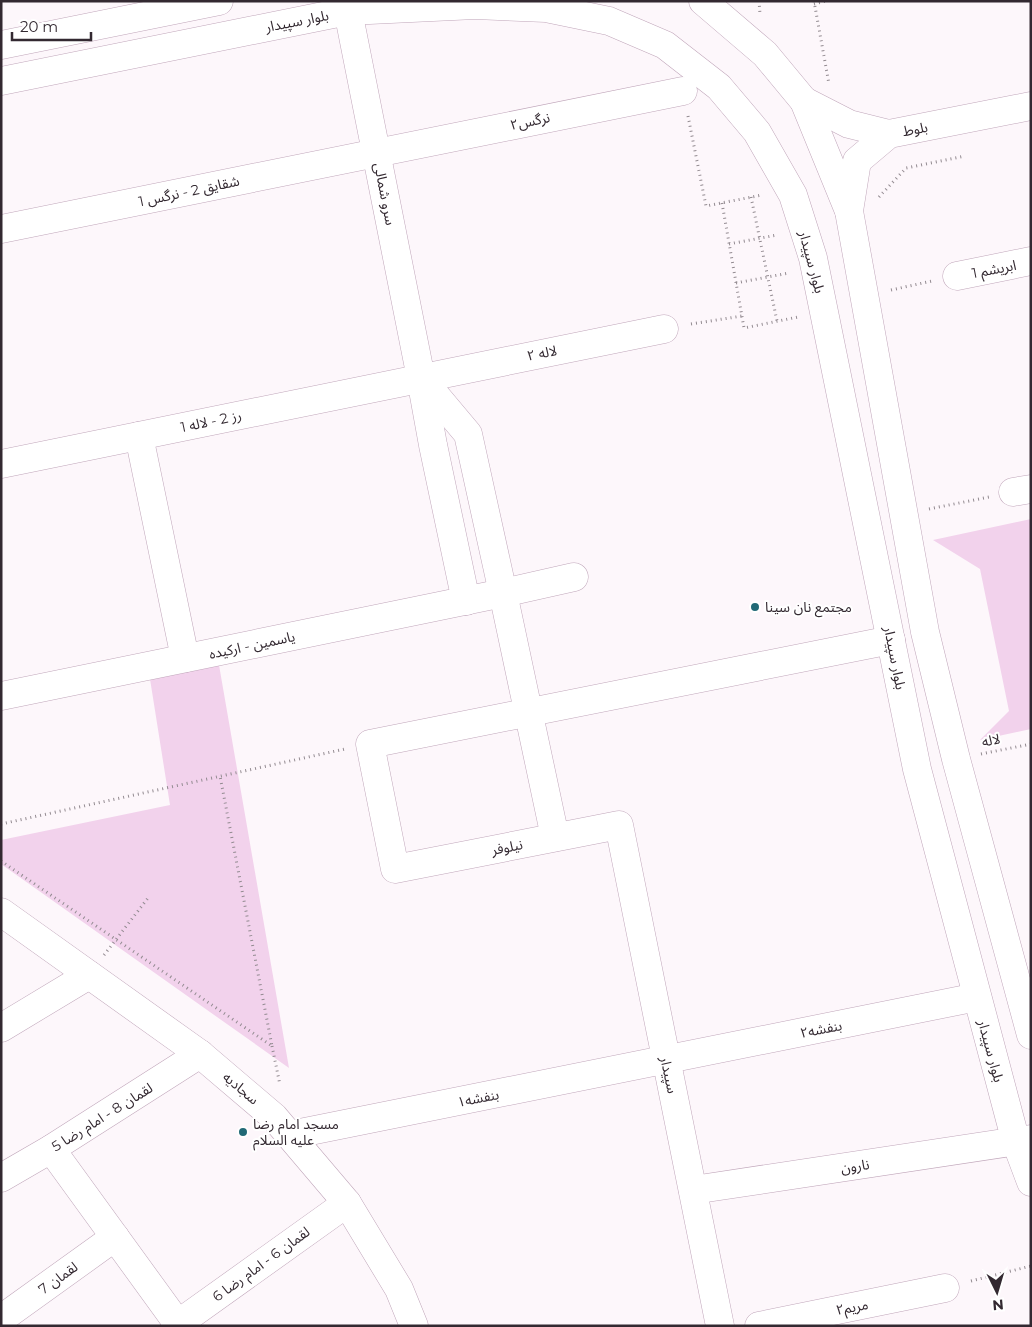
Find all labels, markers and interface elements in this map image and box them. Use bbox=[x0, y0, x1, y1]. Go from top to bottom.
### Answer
street label: بلوار سپیدار bbox=[263, 6, 331, 37]
scale bar bbox=[12, 10, 91, 42]
text: 20 m bbox=[20, 17, 58, 36]
street label: نرگس۲ bbox=[508, 108, 552, 134]
street label: بلوط bbox=[901, 118, 930, 140]
street label: سرو شمالی bbox=[370, 161, 400, 227]
street label: شقایق 2 - نرگس 1 bbox=[137, 172, 241, 211]
street label: بلوار سپیدار bbox=[794, 228, 829, 296]
street label: ابریشم 1 bbox=[970, 256, 1018, 284]
street label: لاله ۲ bbox=[525, 341, 559, 365]
street label: رز 2 - لاله 1 bbox=[179, 406, 243, 436]
place label: مجتمع نان سینا bbox=[765, 598, 852, 618]
marker: مجتمع نان سینا bbox=[749, 601, 761, 613]
street label: بلوار سپیدار bbox=[879, 624, 910, 692]
street label: یاسمین - ارکیده bbox=[207, 627, 297, 663]
street label: لاله bbox=[980, 729, 1002, 751]
street label: نیلوفر bbox=[489, 835, 524, 859]
street label: بنفشه۲ bbox=[799, 1016, 844, 1042]
street label: بلوار سپیدار bbox=[973, 1017, 1008, 1085]
street label: سپیدار bbox=[655, 1054, 682, 1095]
street label: سجادیه bbox=[219, 1068, 263, 1108]
street label: لقمان 8 - امام رضا 5 bbox=[48, 1079, 157, 1157]
street label: بنفشه۱ bbox=[456, 1085, 501, 1111]
place label: مسجد امام رضا علیه السلام bbox=[253, 1115, 339, 1151]
marker: مسجد امام رضا علیه السلام bbox=[237, 1126, 249, 1138]
street label: نارون bbox=[839, 1155, 871, 1177]
street label: لقمان 6 - امام رضا 6 bbox=[209, 1223, 314, 1307]
street label: لقمان 7 bbox=[35, 1258, 81, 1298]
north arrow bbox=[972, 1267, 1022, 1317]
street label: مریم۲ bbox=[834, 1295, 870, 1321]
text: N bbox=[992, 1295, 1005, 1314]

